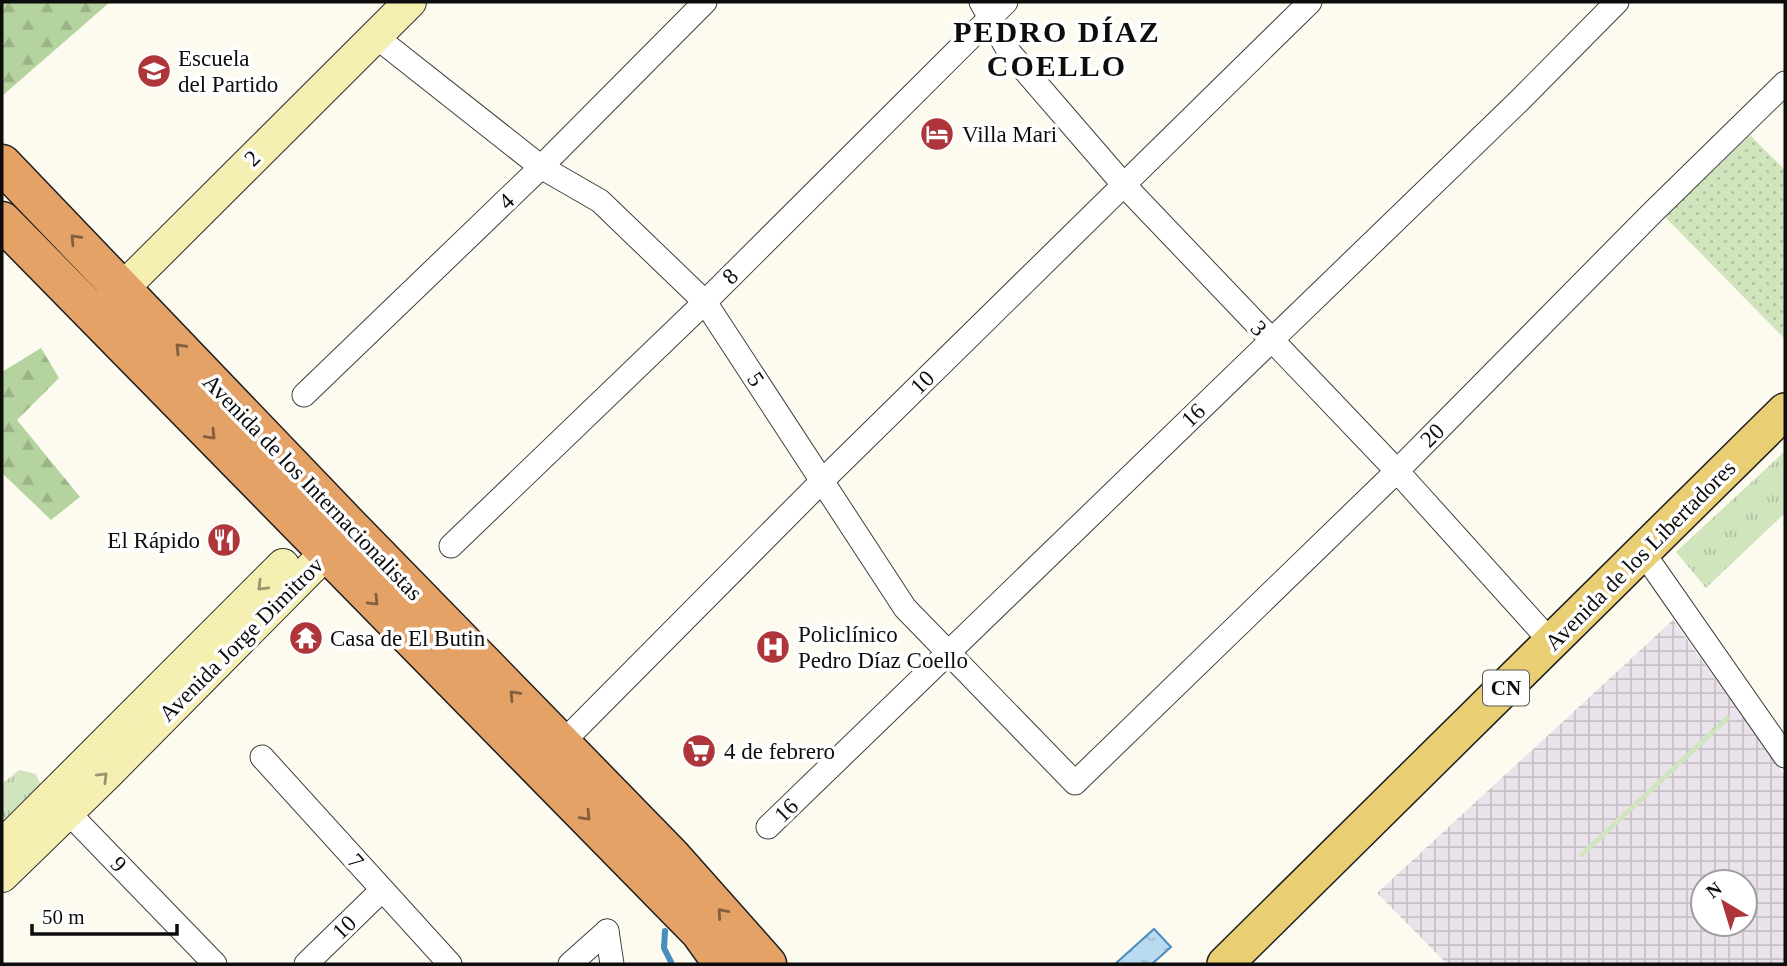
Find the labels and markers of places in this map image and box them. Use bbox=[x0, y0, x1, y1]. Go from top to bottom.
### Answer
place label: Escuela del Partido bbox=[178, 46, 278, 97]
school or university icon: Escuela del Partido bbox=[135, 52, 173, 90]
hotel icon: Villa Mari bbox=[918, 115, 956, 153]
place label: Villa Mari bbox=[962, 122, 1057, 147]
restaurant icon: El Rápido bbox=[205, 521, 243, 559]
place label: El Rápido bbox=[107, 528, 200, 553]
temple icon: Casa de El Butin bbox=[287, 619, 325, 657]
place label: Policlínico Pedro Díaz Coello bbox=[798, 622, 968, 673]
place label: Casa de El Butin bbox=[330, 626, 486, 651]
hospital icon: Policlínico Pedro Díaz Coello bbox=[754, 628, 792, 666]
supermarket icon: 4 de febrero bbox=[680, 732, 718, 770]
place label: 4 de febrero bbox=[724, 739, 835, 764]

